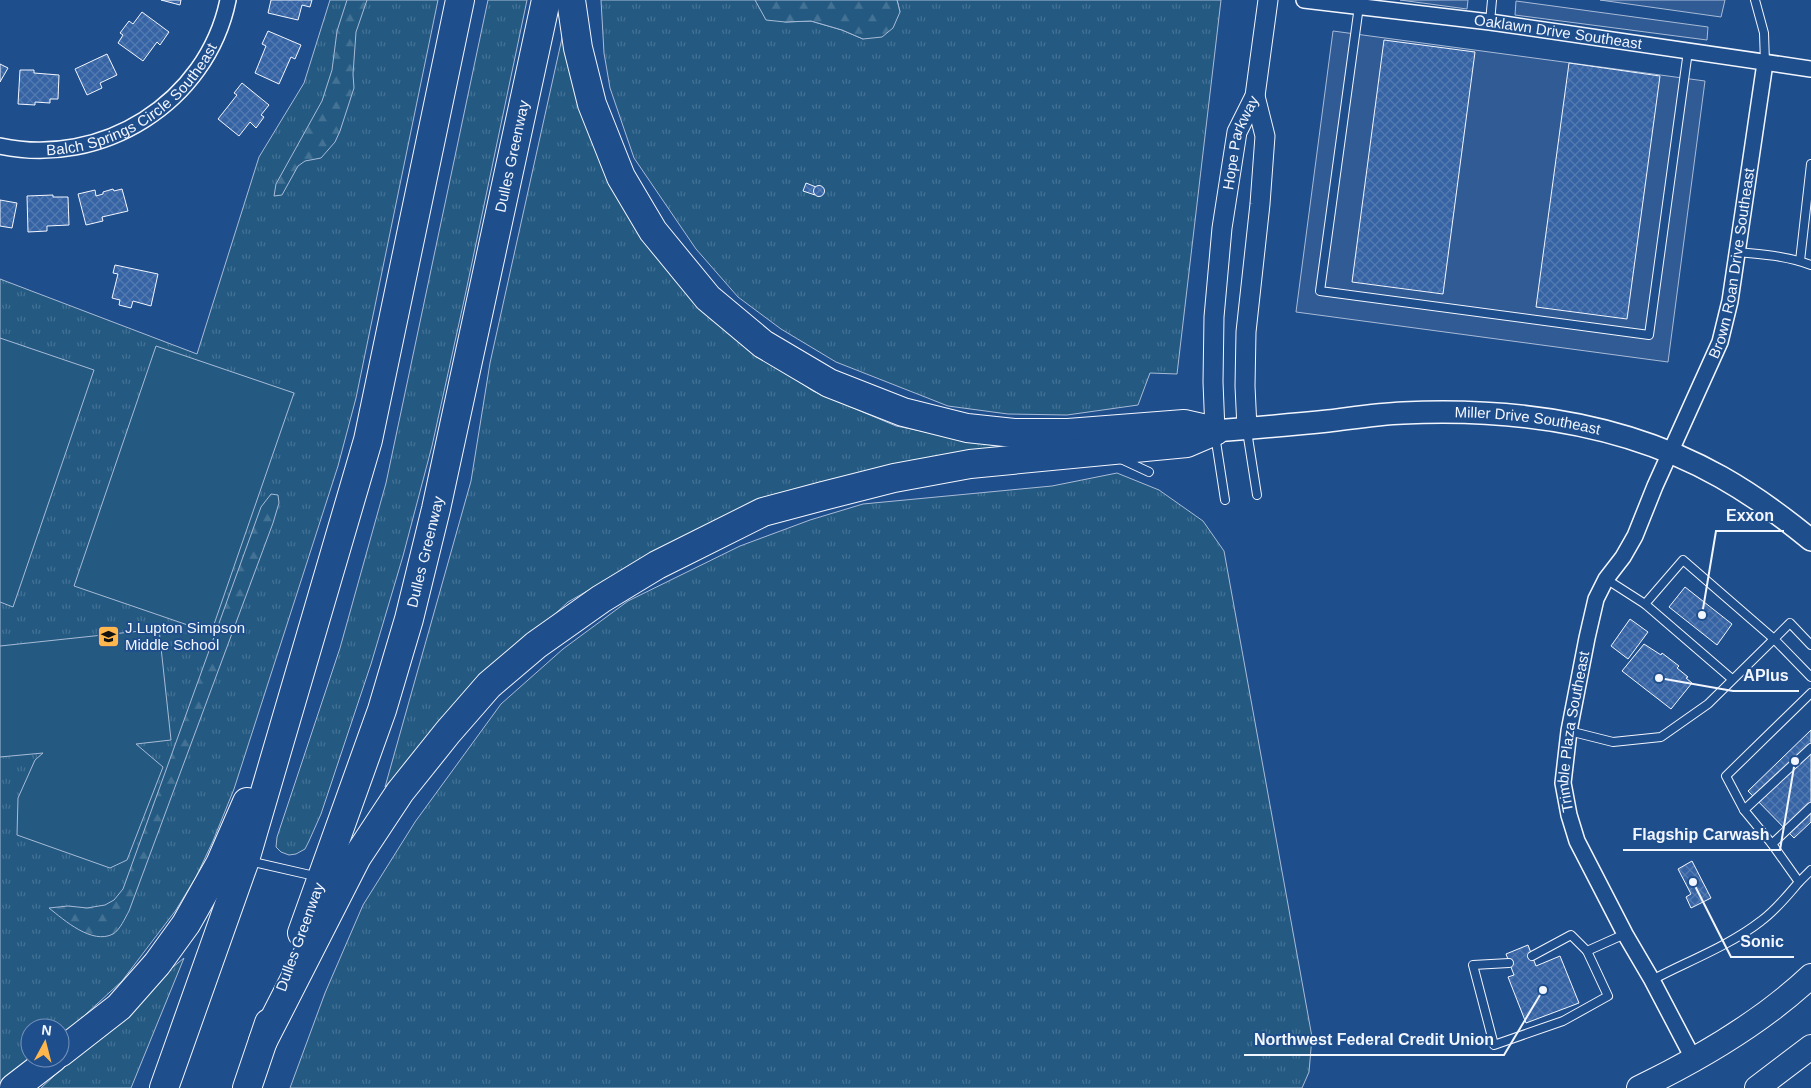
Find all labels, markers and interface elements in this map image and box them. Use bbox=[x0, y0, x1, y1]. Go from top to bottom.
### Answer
street label: Oaklawn Drive Southeast bbox=[1473, 11, 1644, 52]
street label: Balch Springs Circle Southeast bbox=[46, 40, 220, 158]
street label: Hope Parkway bbox=[1219, 92, 1262, 191]
street label: Dulles Greenway bbox=[491, 98, 532, 214]
street label: Brown Roan Drive Southeast bbox=[1705, 166, 1758, 361]
street label: Miller Drive Southeast bbox=[1454, 403, 1603, 438]
street label: Dulles Greenway bbox=[403, 494, 447, 609]
callout: Exxon bbox=[1716, 500, 1784, 531]
text: Exxon bbox=[1726, 507, 1774, 524]
place label: J Lupton Simpson Middle School bbox=[125, 619, 245, 653]
school or university icon: J Lupton Simpson Middle School bbox=[97, 625, 121, 649]
street label: Trimble Plaza Southeast bbox=[1554, 649, 1592, 814]
callout: APlus bbox=[1733, 660, 1799, 691]
text: APlus bbox=[1743, 667, 1789, 684]
callout: Flagship Carwash bbox=[1623, 819, 1780, 850]
text: Flagship Carwash bbox=[1633, 826, 1769, 843]
street label: Dulles Greenway bbox=[272, 880, 327, 993]
callout: Sonic bbox=[1731, 926, 1794, 957]
text: Sonic bbox=[1740, 933, 1784, 950]
north arrow bbox=[20, 1018, 70, 1068]
text: N bbox=[41, 1022, 53, 1039]
callout: Northwest Federal Credit Union bbox=[1244, 1024, 1504, 1055]
text: Northwest Federal Credit Union bbox=[1254, 1031, 1494, 1048]

